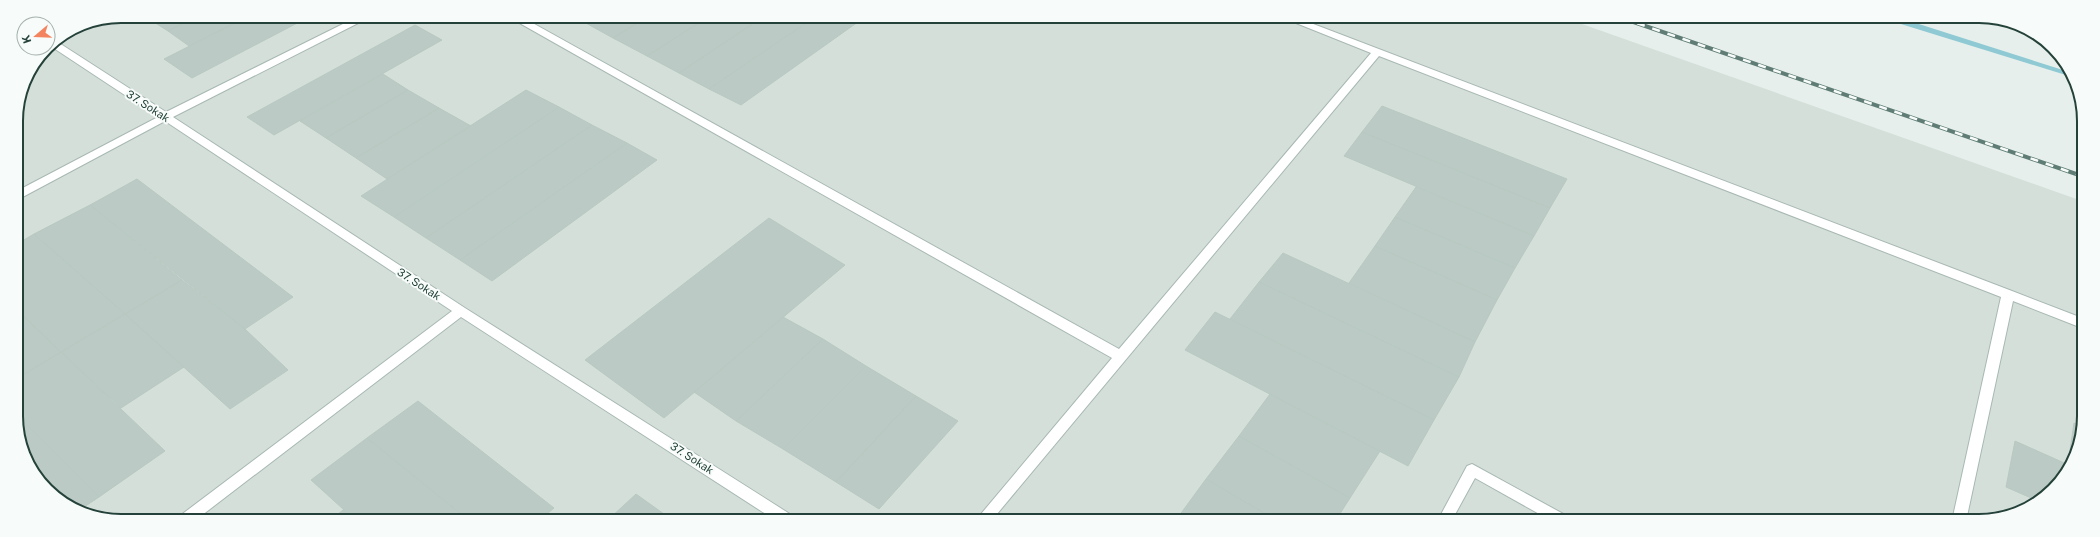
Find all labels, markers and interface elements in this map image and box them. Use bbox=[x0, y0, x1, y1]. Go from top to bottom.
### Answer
north arrow bbox=[16, 16, 56, 56]
text: K bbox=[20, 33, 34, 45]
street label: 37. Sokak bbox=[124, 88, 172, 124]
street label: 37. Sokak bbox=[395, 266, 443, 302]
street label: 37. Sokak bbox=[668, 440, 716, 476]

